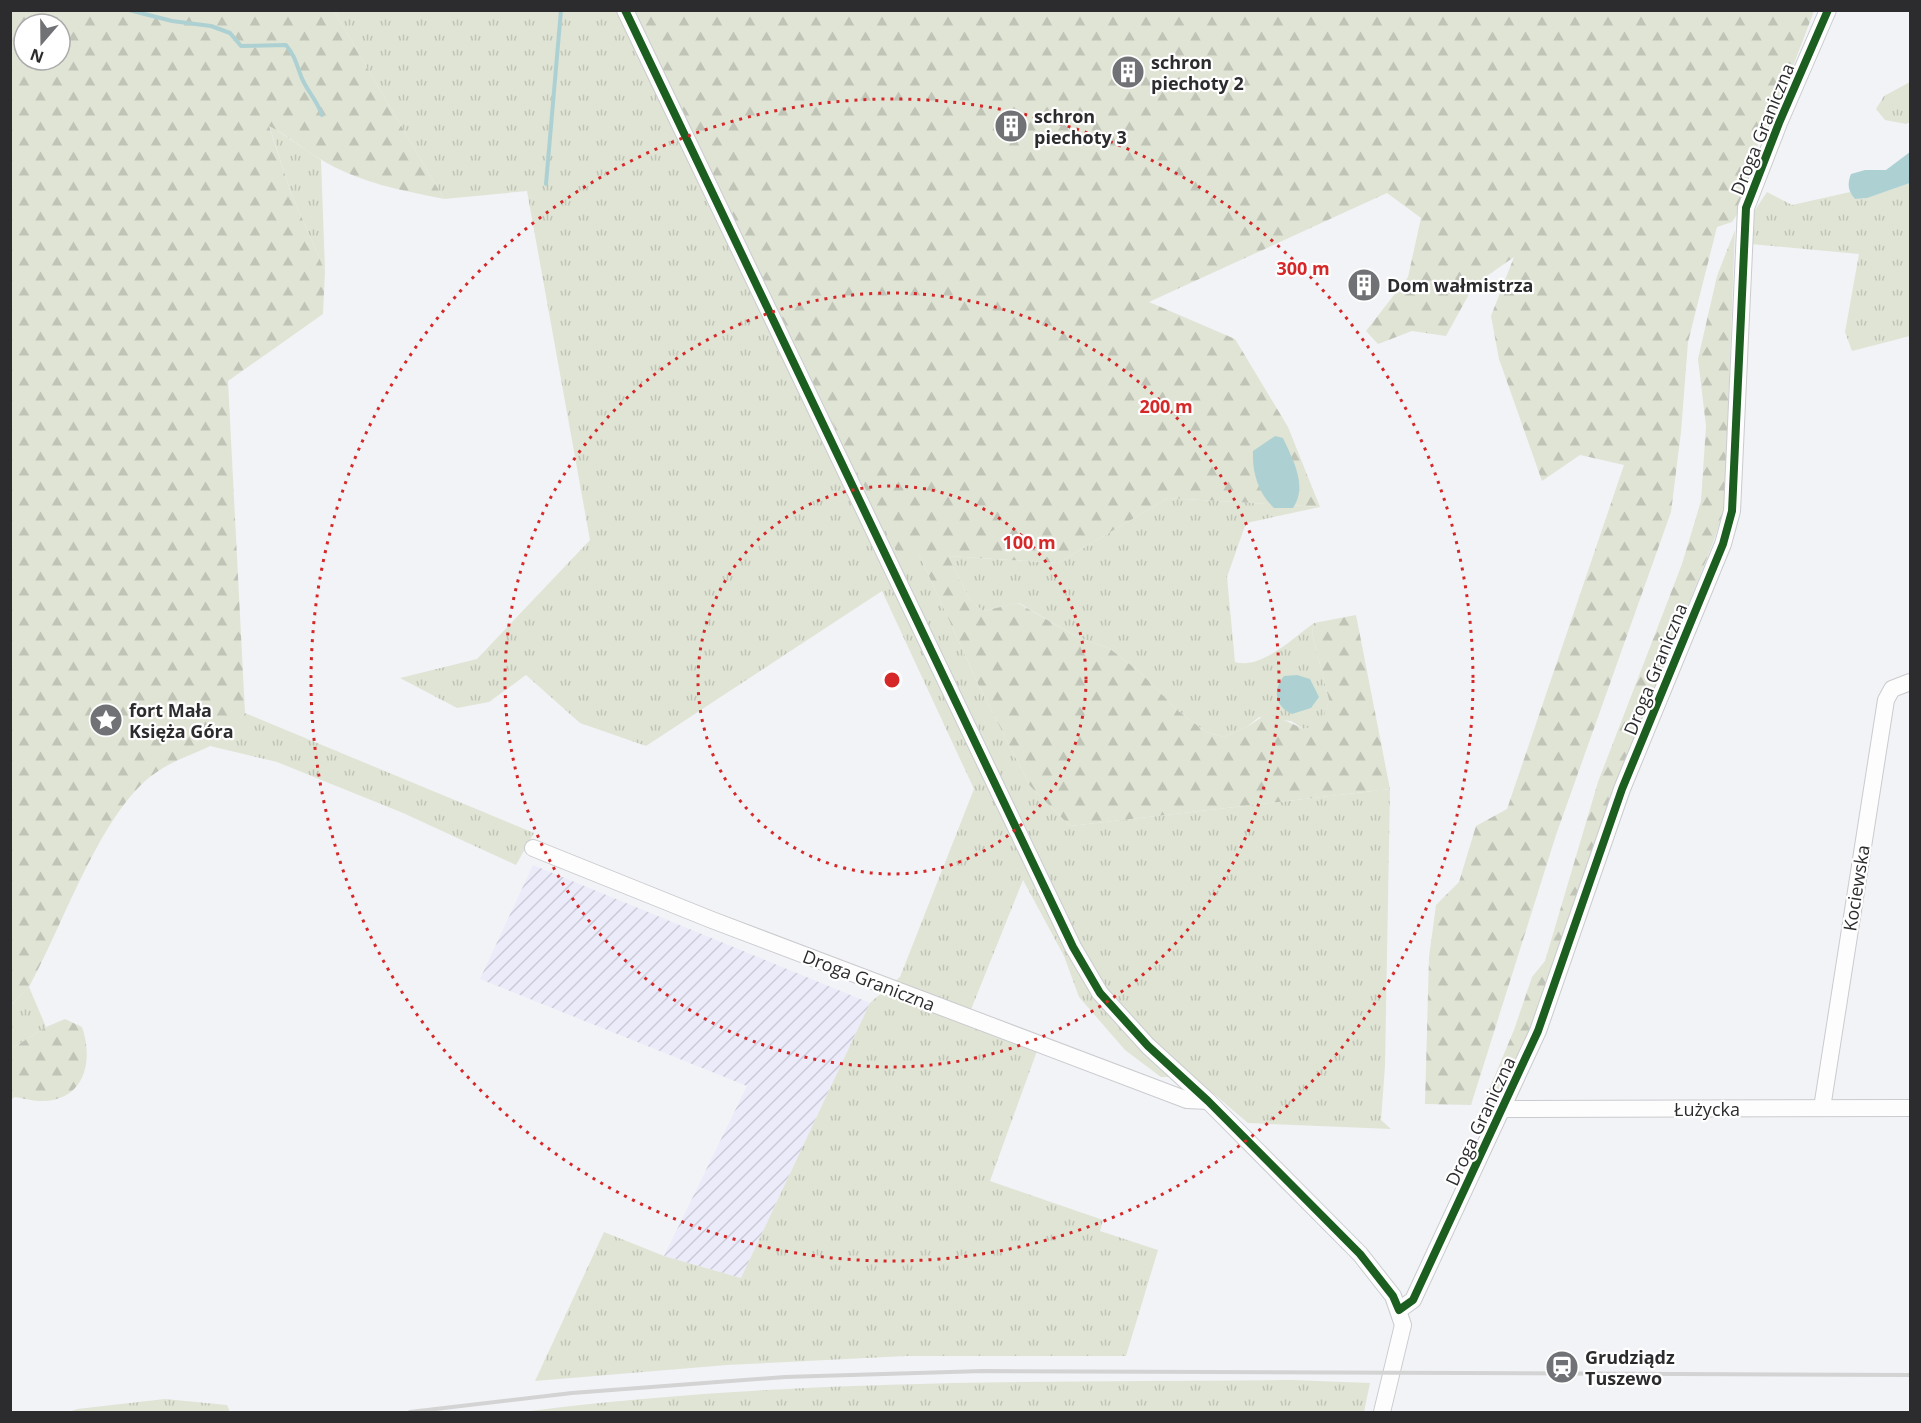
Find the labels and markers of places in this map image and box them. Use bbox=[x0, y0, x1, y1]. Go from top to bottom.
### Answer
place label: schron piechoty 2 bbox=[1151, 50, 1244, 95]
building icon: schron piechoty 2 bbox=[1110, 54, 1146, 90]
place label: schron piechoty 3 bbox=[1034, 104, 1127, 149]
building icon: schron piechoty 3 bbox=[993, 108, 1029, 144]
building icon: Dom wałmistrza bbox=[1346, 267, 1382, 303]
place label: Dom wałmistrza bbox=[1387, 273, 1533, 297]
centre of rings bbox=[882, 670, 902, 690]
place label: fort Mała Księża Góra bbox=[129, 698, 234, 743]
place icon: fort Mała Księża Góra bbox=[88, 702, 124, 738]
place label: Grudziądz Tuszewo bbox=[1585, 1345, 1675, 1390]
station icon: Grudziądz Tuszewo bbox=[1544, 1349, 1580, 1385]

